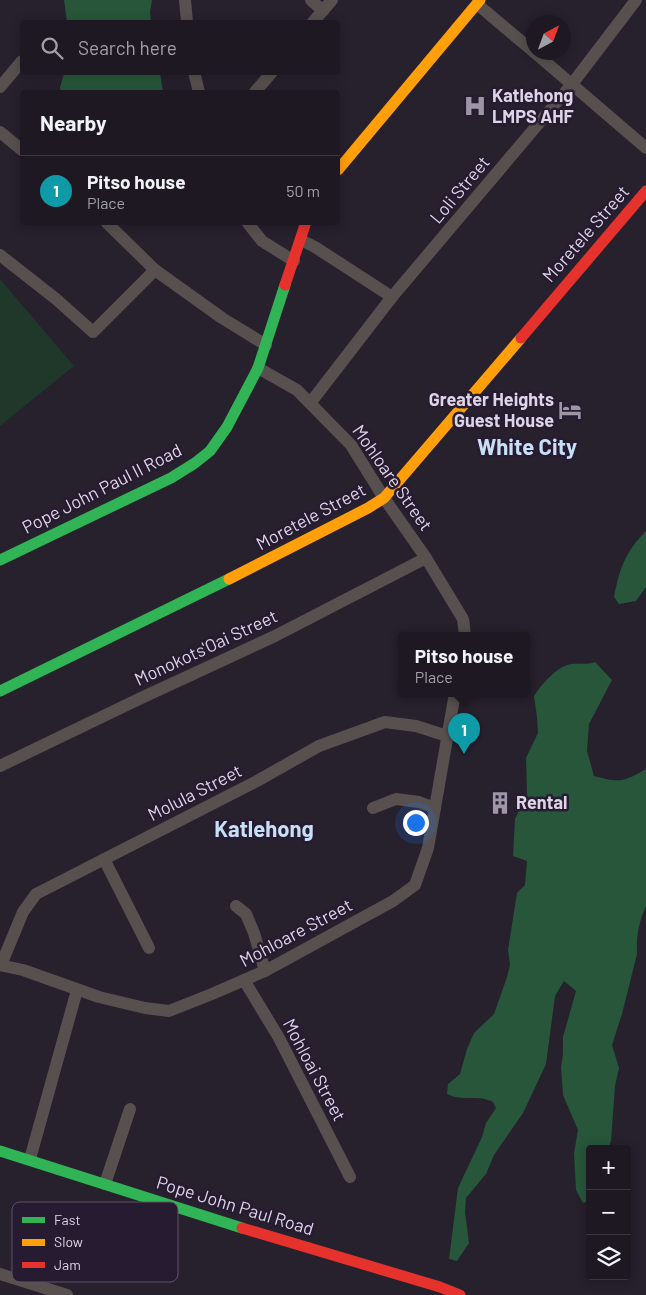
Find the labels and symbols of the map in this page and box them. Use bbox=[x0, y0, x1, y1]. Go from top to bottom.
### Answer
north arrow bbox=[526, 15, 571, 60]
place label: Katlehong LMPS AHF bbox=[492, 84, 574, 127]
hospital icon: Katlehong LMPS AHF bbox=[462, 93, 488, 119]
street label: Loli Street bbox=[425, 151, 494, 228]
street label: Moretele Street bbox=[537, 180, 633, 286]
place label: Greater Heights Guest House bbox=[429, 388, 554, 431]
hotel icon: Greater Heights Guest House bbox=[557, 397, 583, 423]
street label: Mohloare Street bbox=[348, 420, 437, 535]
district label: White City bbox=[477, 433, 577, 459]
street label: Pope John Paul II Road bbox=[18, 438, 185, 538]
street label: Moretele Street bbox=[252, 478, 369, 554]
street label: Monokots'Oai Street bbox=[131, 604, 281, 690]
pin: 1 bbox=[448, 713, 480, 754]
street label: Molula Street bbox=[144, 759, 245, 825]
building icon: Rental bbox=[487, 790, 513, 816]
place label: Rental bbox=[516, 791, 567, 813]
your location bbox=[403, 810, 429, 836]
district label: Katlehong bbox=[214, 815, 314, 841]
street label: Mohloare Street bbox=[235, 893, 356, 971]
street label: Mohloai Street bbox=[279, 1015, 351, 1125]
street label: Pope John Paul Road bbox=[154, 1171, 317, 1239]
legend bbox=[12, 1202, 178, 1282]
text: Fast bbox=[54, 1211, 80, 1228]
text: Slow bbox=[54, 1233, 83, 1250]
text: Jam bbox=[54, 1256, 81, 1273]

